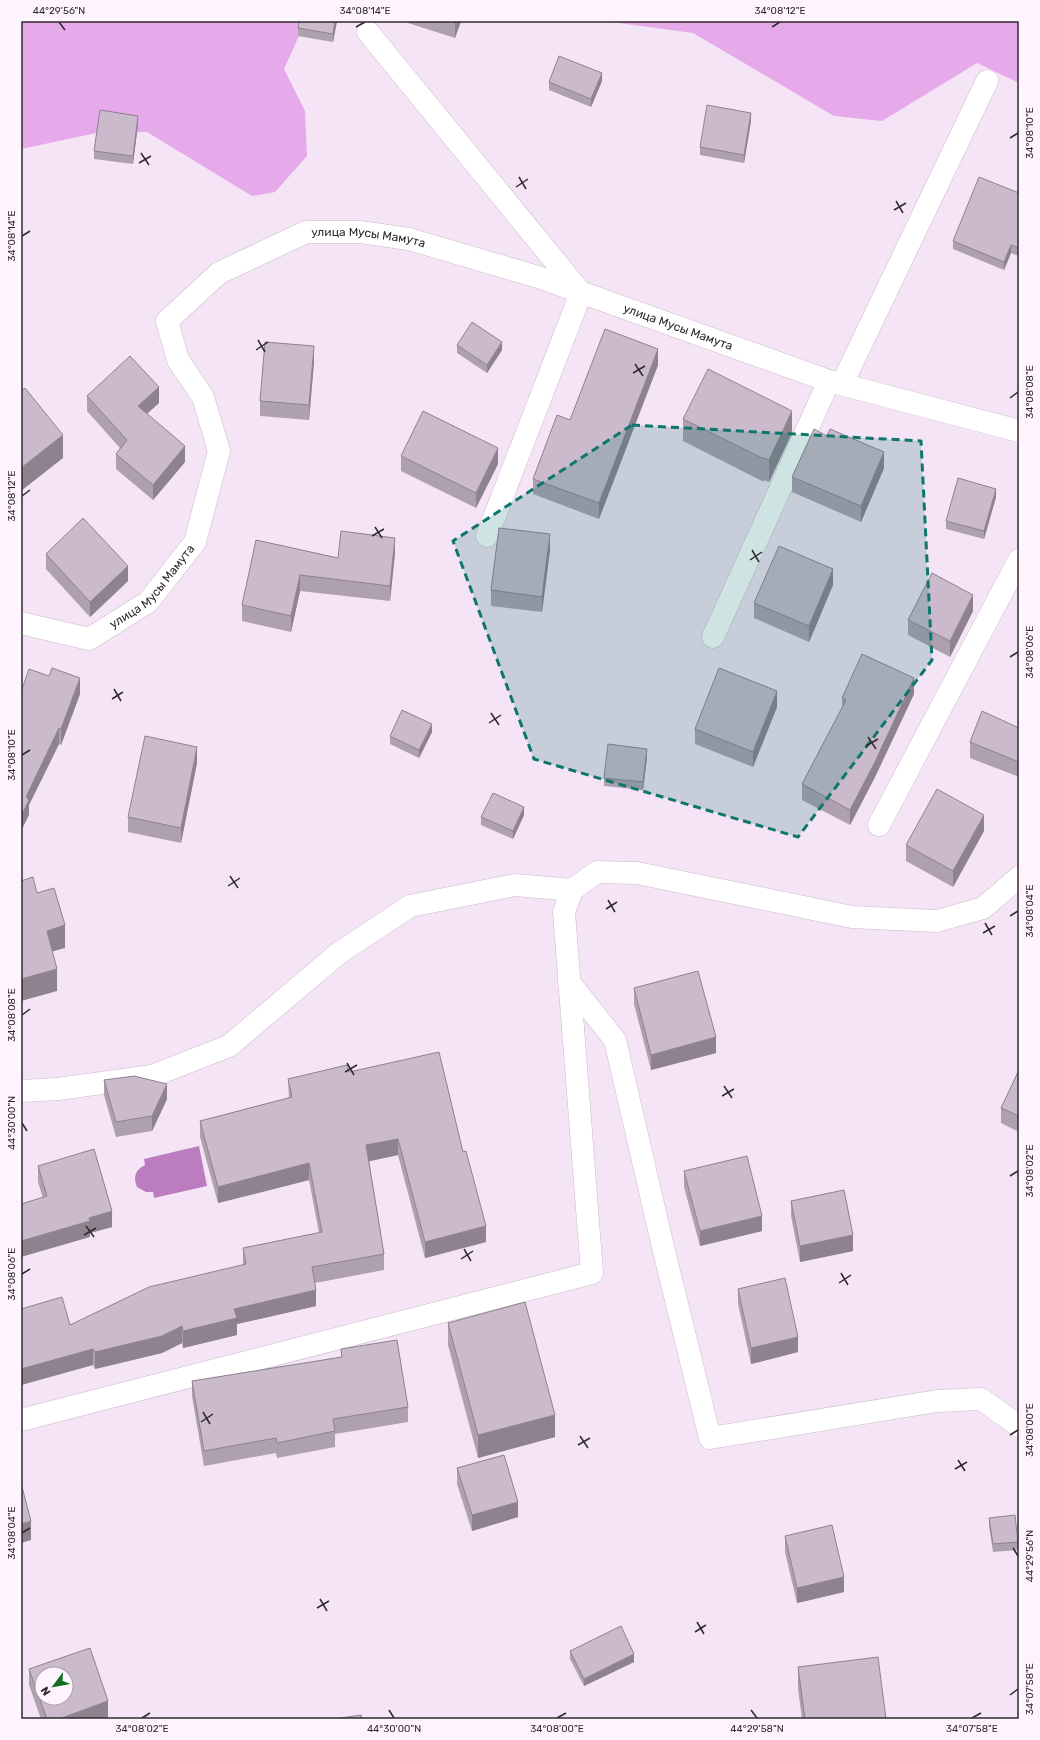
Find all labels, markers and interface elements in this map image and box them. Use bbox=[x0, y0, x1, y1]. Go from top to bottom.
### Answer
text: 44°29'56"N bbox=[33, 5, 85, 17]
text: 34°08'14"E bbox=[339, 5, 391, 17]
text: 34°08'12"E bbox=[755, 5, 805, 17]
text: 34°08'10"E bbox=[1024, 107, 1036, 159]
text: 34°08'14"E bbox=[6, 210, 18, 262]
street label: улица Мусы Мамута bbox=[311, 225, 427, 250]
street label: улица Мусы Мамута bbox=[621, 301, 735, 353]
text: 34°08'08"E bbox=[1024, 365, 1036, 419]
text: 34°08'12"E bbox=[6, 471, 18, 521]
street label: улица Мусы Мамута bbox=[107, 542, 197, 631]
text: 34°08'06"E bbox=[1024, 626, 1036, 678]
text: 34°08'10"E bbox=[6, 729, 18, 781]
text: 34°08'04"E bbox=[1024, 884, 1036, 938]
text: 34°08'08"E bbox=[6, 988, 18, 1042]
text: 44°30'00"N bbox=[6, 1096, 18, 1150]
text: 34°08'02"E bbox=[1024, 1144, 1036, 1198]
text: 34°08'06"E bbox=[6, 1248, 18, 1300]
text: 34°08'00"E bbox=[1024, 1403, 1036, 1457]
text: 34°08'04"E bbox=[6, 1506, 18, 1560]
text: 44°29'56"N bbox=[1024, 1530, 1036, 1582]
text: 34°07'58"E bbox=[1024, 1663, 1036, 1715]
north arrow bbox=[34, 1666, 74, 1706]
text: N bbox=[38, 1684, 54, 1698]
text: 34°08'02"E bbox=[115, 1723, 169, 1735]
text: 44°30'00"N bbox=[367, 1723, 421, 1735]
text: 34°08'00"E bbox=[530, 1723, 584, 1735]
text: 44°29'58"N bbox=[730, 1723, 784, 1735]
text: 34°07'58"E bbox=[946, 1723, 998, 1735]

